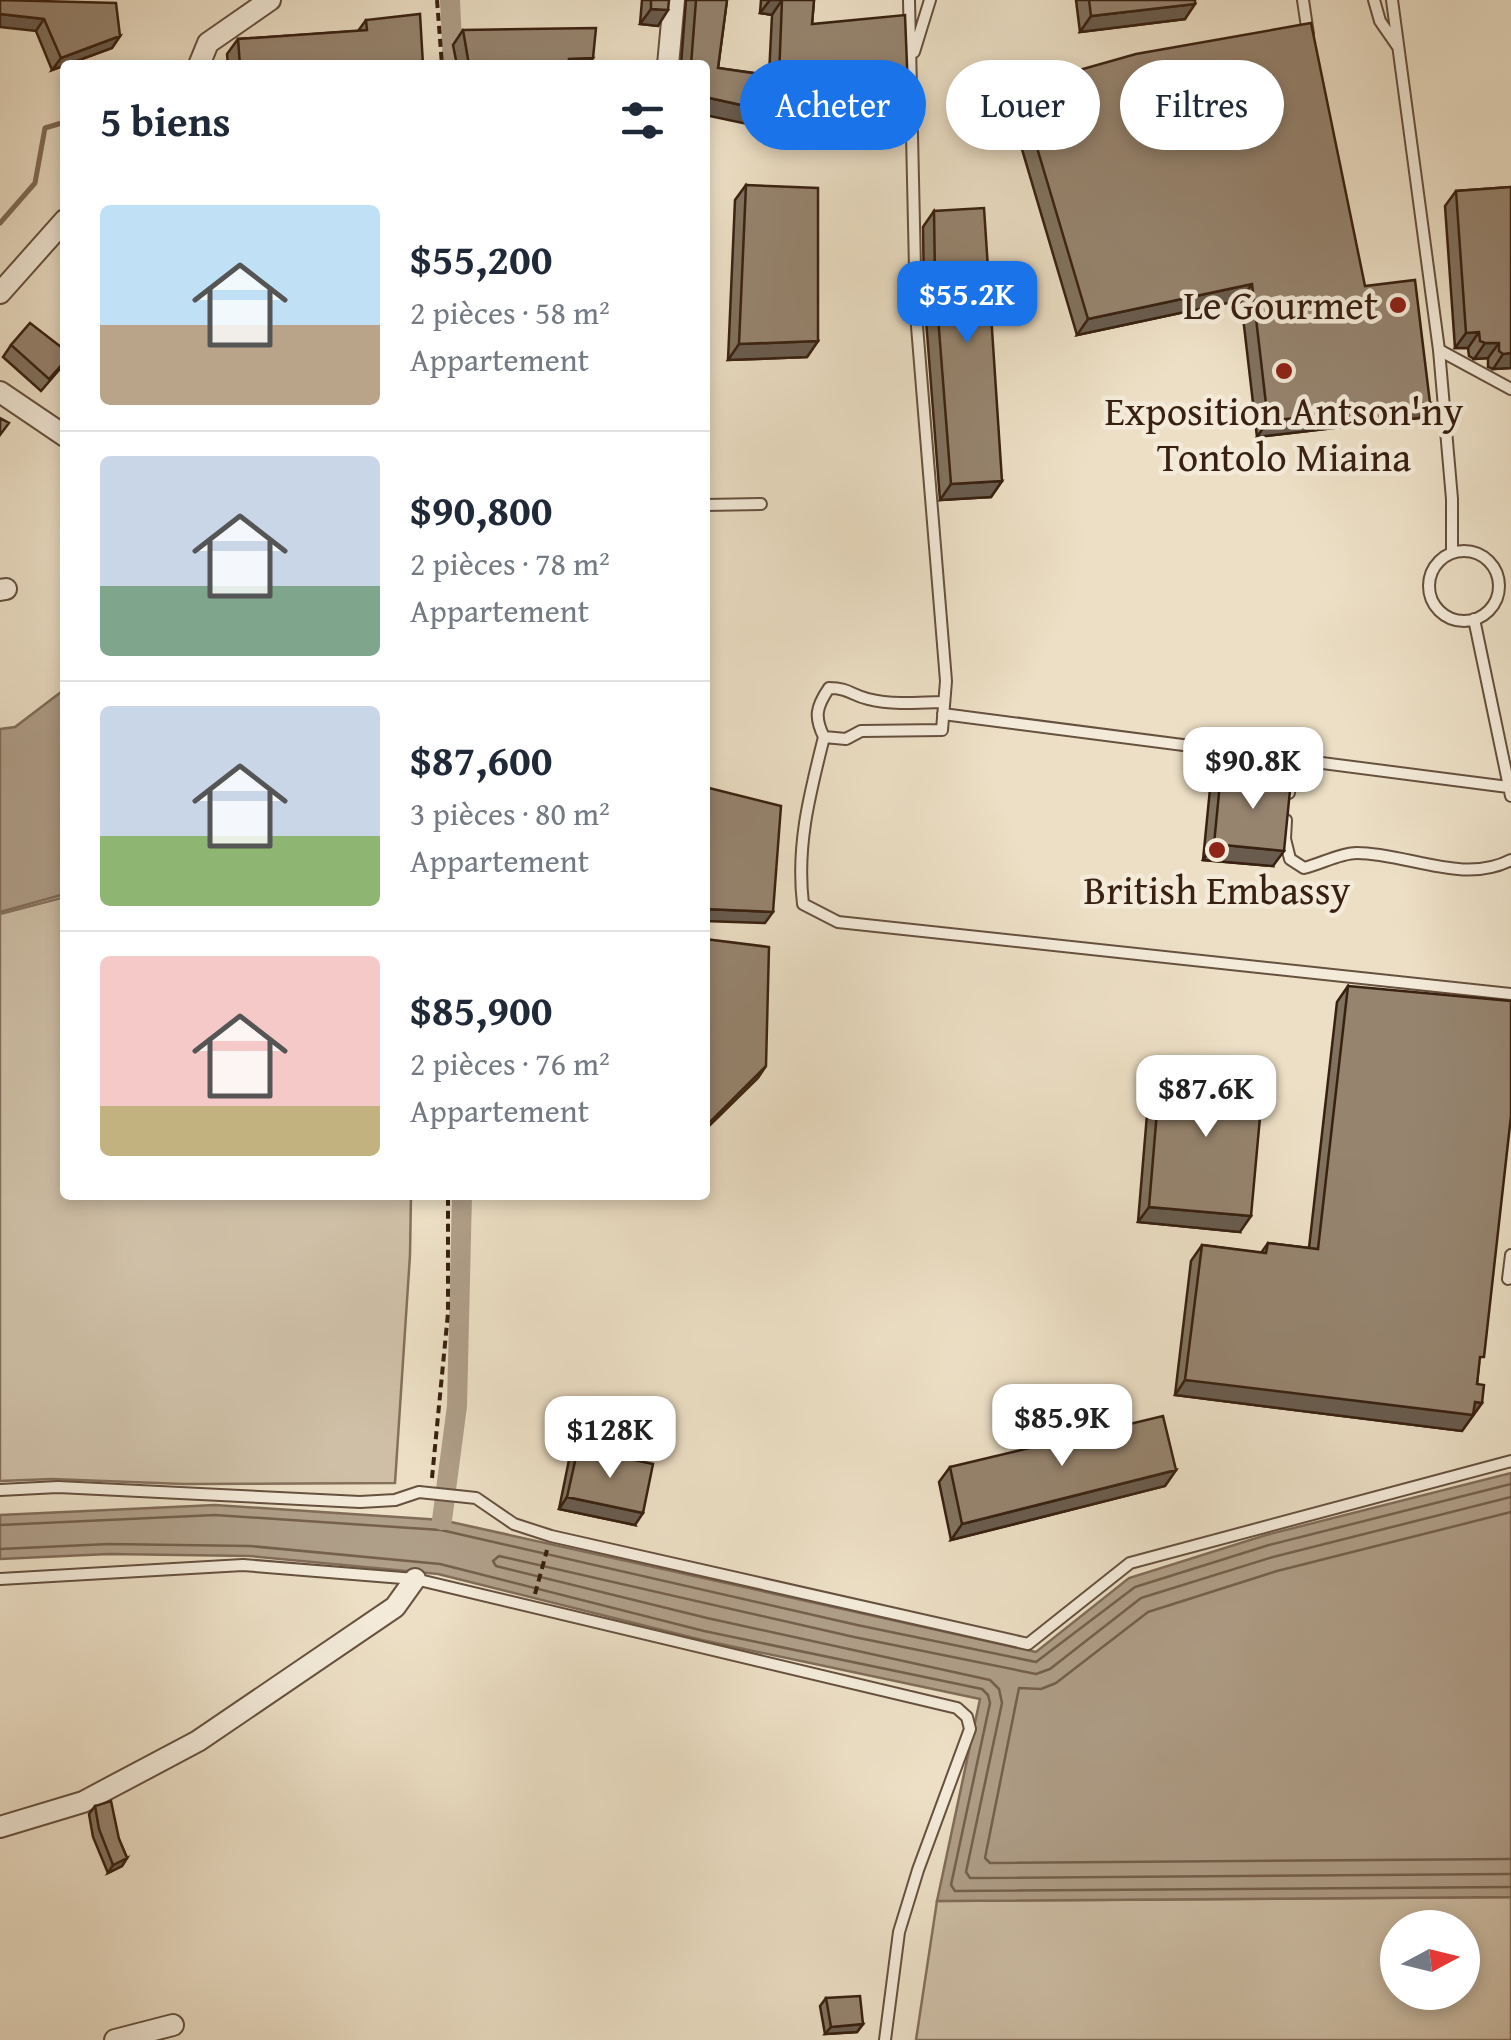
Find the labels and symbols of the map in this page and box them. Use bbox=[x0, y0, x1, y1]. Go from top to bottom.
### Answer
pin: $55.2K bbox=[886, 261, 1048, 346]
place label: Le Gourmet bbox=[1183, 275, 1378, 334]
marker: Le Gourmet bbox=[1387, 294, 1409, 316]
marker: Exposition Antson'ny Tontolo Miaina bbox=[1273, 360, 1295, 382]
place label: Exposition Antson'ny Tontolo Miaina bbox=[1104, 381, 1464, 486]
pin: $90.8K bbox=[1172, 727, 1334, 812]
marker: British Embassy bbox=[1206, 839, 1228, 861]
place label: British Embassy bbox=[1083, 860, 1351, 919]
pin: $87.6K bbox=[1125, 1055, 1287, 1140]
pin: $85.9K bbox=[981, 1384, 1143, 1469]
pin: $128K bbox=[540, 1396, 680, 1481]
north arrow bbox=[1380, 1910, 1480, 2010]

